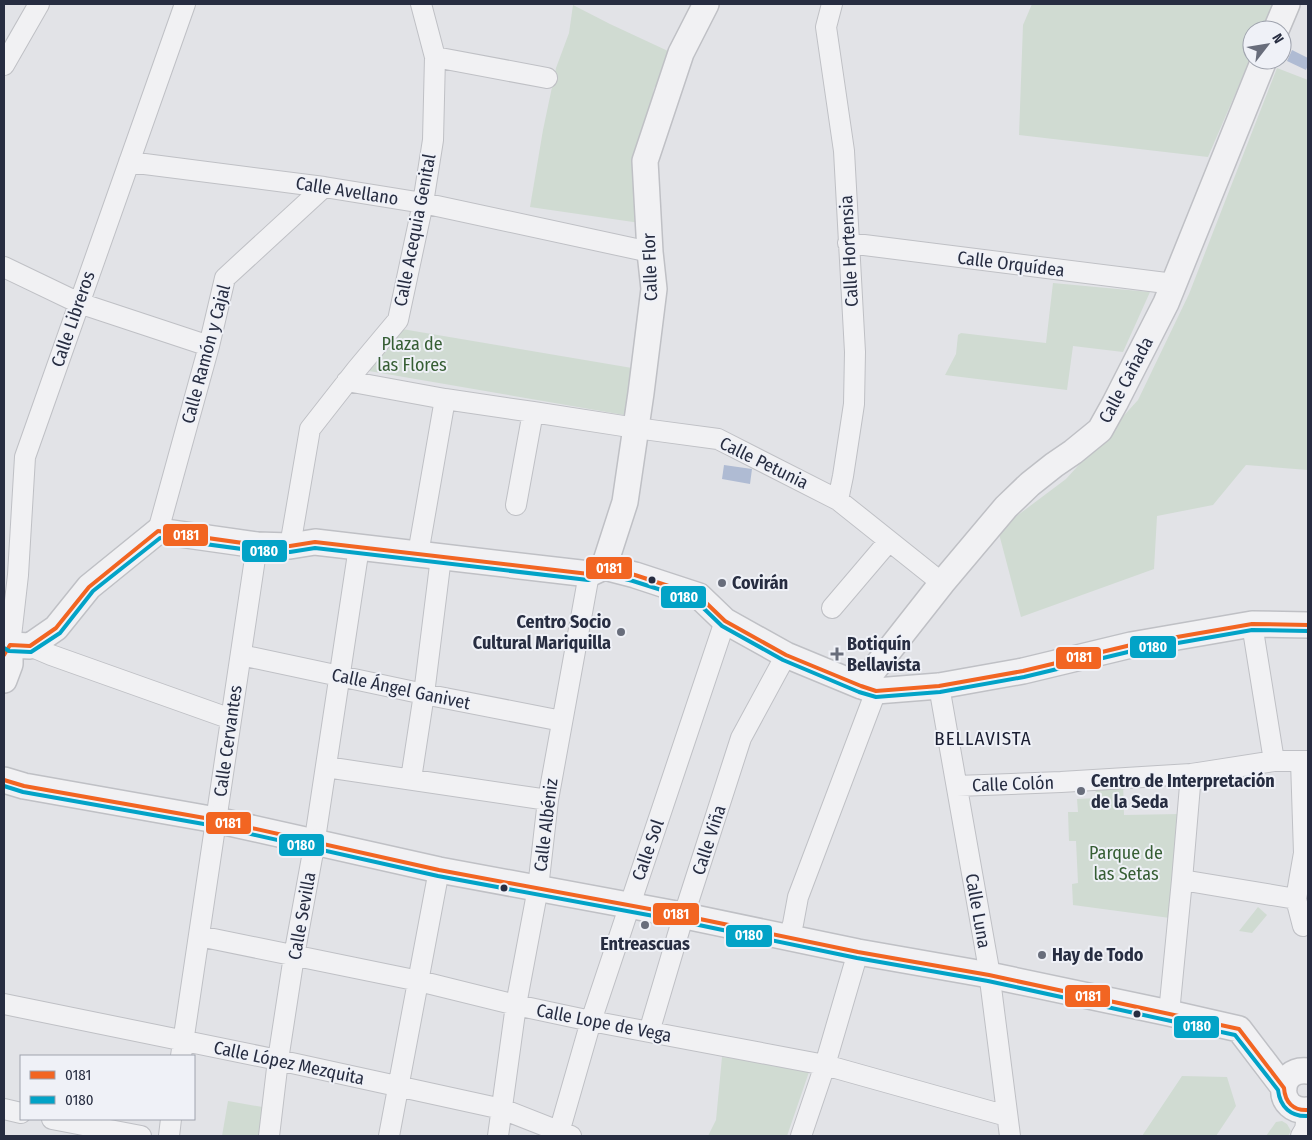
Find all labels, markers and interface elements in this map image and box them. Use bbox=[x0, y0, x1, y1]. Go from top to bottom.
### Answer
north arrow bbox=[1242, 20, 1292, 70]
text: N bbox=[1268, 31, 1287, 47]
street label: Calle Acequia Genital bbox=[389, 152, 441, 308]
street label: Calle Avellano bbox=[294, 172, 400, 210]
street label: Calle Hortensia bbox=[835, 194, 863, 307]
street label: Calle Flor bbox=[638, 232, 662, 301]
street label: Calle Orquídea bbox=[956, 246, 1066, 282]
street label: Calle Libreros bbox=[46, 268, 100, 370]
street label: Calle Ramón y Cajal bbox=[177, 282, 235, 426]
park label: Plaza de las Flores bbox=[377, 333, 447, 376]
street label: Calle Cañada bbox=[1094, 333, 1158, 427]
street label: Calle Petunia bbox=[716, 432, 812, 494]
line badge: 0181 bbox=[162, 523, 209, 547]
text: 0181 bbox=[173, 527, 199, 544]
line badge: 0180 bbox=[241, 539, 288, 563]
text: 0180 bbox=[250, 543, 279, 560]
line badge: 0181 bbox=[585, 556, 633, 580]
text: 0181 bbox=[596, 560, 622, 577]
place label: Covirán bbox=[732, 572, 788, 594]
unlabelled marker bbox=[647, 575, 657, 585]
marker: Covirán bbox=[716, 577, 728, 589]
line badge: 0180 bbox=[660, 585, 707, 609]
text: 0180 bbox=[670, 589, 699, 606]
place label: Centro Socio Cultural Mariquilla bbox=[473, 611, 611, 654]
marker: Centro Socio Cultural Mariquilla bbox=[615, 626, 627, 638]
place label: Botiquín Bellavista bbox=[847, 633, 921, 676]
line badge: 0180 bbox=[1129, 635, 1177, 659]
text: 0180 bbox=[1139, 639, 1168, 656]
line badge: 0181 bbox=[1055, 646, 1102, 670]
marker: Botiquín Bellavista bbox=[831, 648, 843, 660]
text: 0181 bbox=[1066, 649, 1092, 666]
street label: Calle Ángel Ganivet bbox=[330, 663, 473, 714]
street label: Calle Cervantes bbox=[209, 684, 247, 798]
district label: BELLAVISTA bbox=[934, 727, 1032, 750]
place label: Centro de Interpretación de la Seda bbox=[1091, 770, 1275, 813]
street label: Calle Colón bbox=[972, 772, 1054, 796]
street label: Calle Albéniz bbox=[529, 777, 563, 873]
marker: Centro de Interpretación de la Seda bbox=[1075, 785, 1087, 797]
street label: Calle Viña bbox=[687, 802, 731, 878]
line badge: 0181 bbox=[205, 811, 252, 835]
text: 0181 bbox=[215, 815, 241, 832]
street label: Calle Sol bbox=[627, 816, 669, 884]
line badge: 0180 bbox=[278, 833, 325, 857]
text: 0180 bbox=[287, 837, 316, 854]
park label: Parque de las Setas bbox=[1089, 842, 1163, 885]
street label: Calle Sevilla bbox=[283, 870, 321, 962]
street label: Calle Luna bbox=[961, 872, 995, 950]
unlabelled marker bbox=[499, 883, 509, 893]
line badge: 0181 bbox=[652, 902, 700, 926]
text: 0181 bbox=[663, 906, 689, 923]
marker: Entreascuas bbox=[639, 919, 651, 931]
line badge: 0180 bbox=[725, 924, 773, 948]
text: 0180 bbox=[735, 927, 764, 944]
place label: Entreascuas bbox=[600, 933, 690, 955]
place label: Hay de Todo bbox=[1052, 944, 1144, 966]
marker: Hay de Todo bbox=[1036, 949, 1048, 961]
line badge: 0181 bbox=[1064, 984, 1111, 1008]
text: 0181 bbox=[1075, 988, 1101, 1005]
street label: Calle Lope de Vega bbox=[535, 999, 674, 1047]
unlabelled marker bbox=[1132, 1009, 1142, 1019]
line badge: 0180 bbox=[1173, 1015, 1220, 1039]
text: 0180 bbox=[1183, 1018, 1212, 1035]
street label: Calle López Mezquita bbox=[212, 1036, 367, 1090]
legend bbox=[20, 1055, 195, 1120]
text: 0181 bbox=[65, 1066, 91, 1084]
text: 0180 bbox=[65, 1091, 94, 1109]

